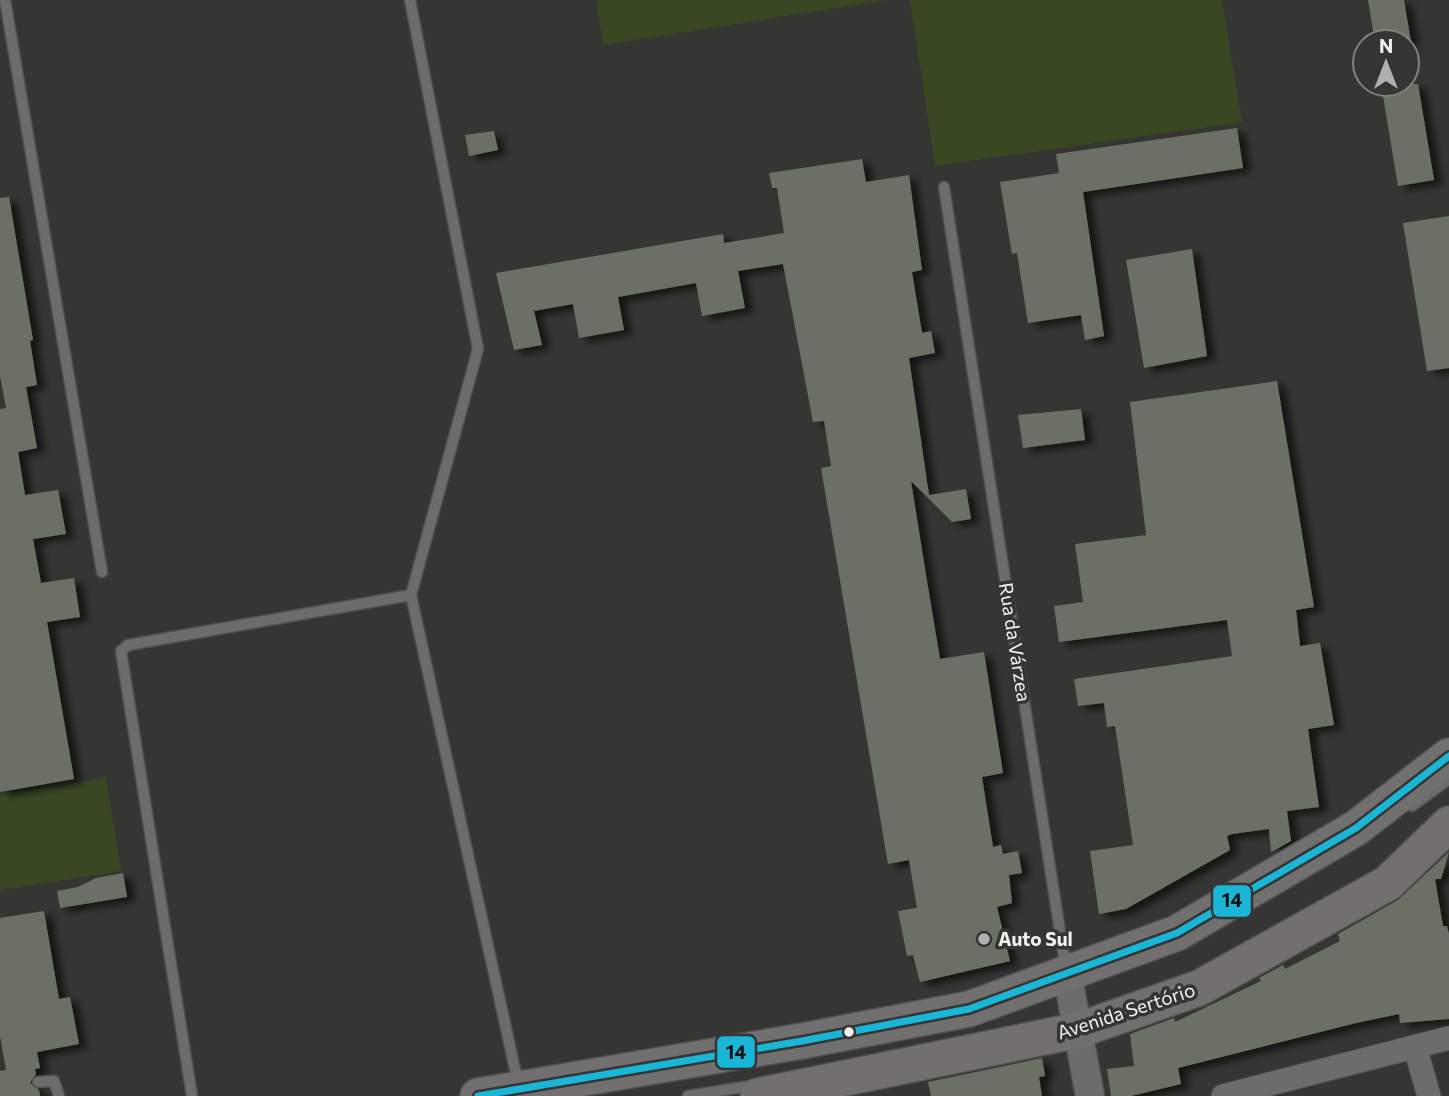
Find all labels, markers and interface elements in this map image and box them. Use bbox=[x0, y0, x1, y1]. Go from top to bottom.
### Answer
north arrow bbox=[1351, 28, 1421, 98]
text: N bbox=[1379, 34, 1393, 57]
street label: Rua da Várzea bbox=[995, 581, 1036, 703]
line badge: 14 bbox=[1212, 884, 1252, 918]
text: 14 bbox=[1222, 888, 1242, 911]
place label: Auto Sul bbox=[998, 927, 1073, 950]
marker: Auto Sul bbox=[976, 931, 992, 947]
street label: Avenida Sertório bbox=[1054, 977, 1198, 1044]
unlabelled marker bbox=[842, 1025, 856, 1039]
line badge: 14 bbox=[716, 1035, 756, 1069]
text: 14 bbox=[726, 1040, 746, 1063]

